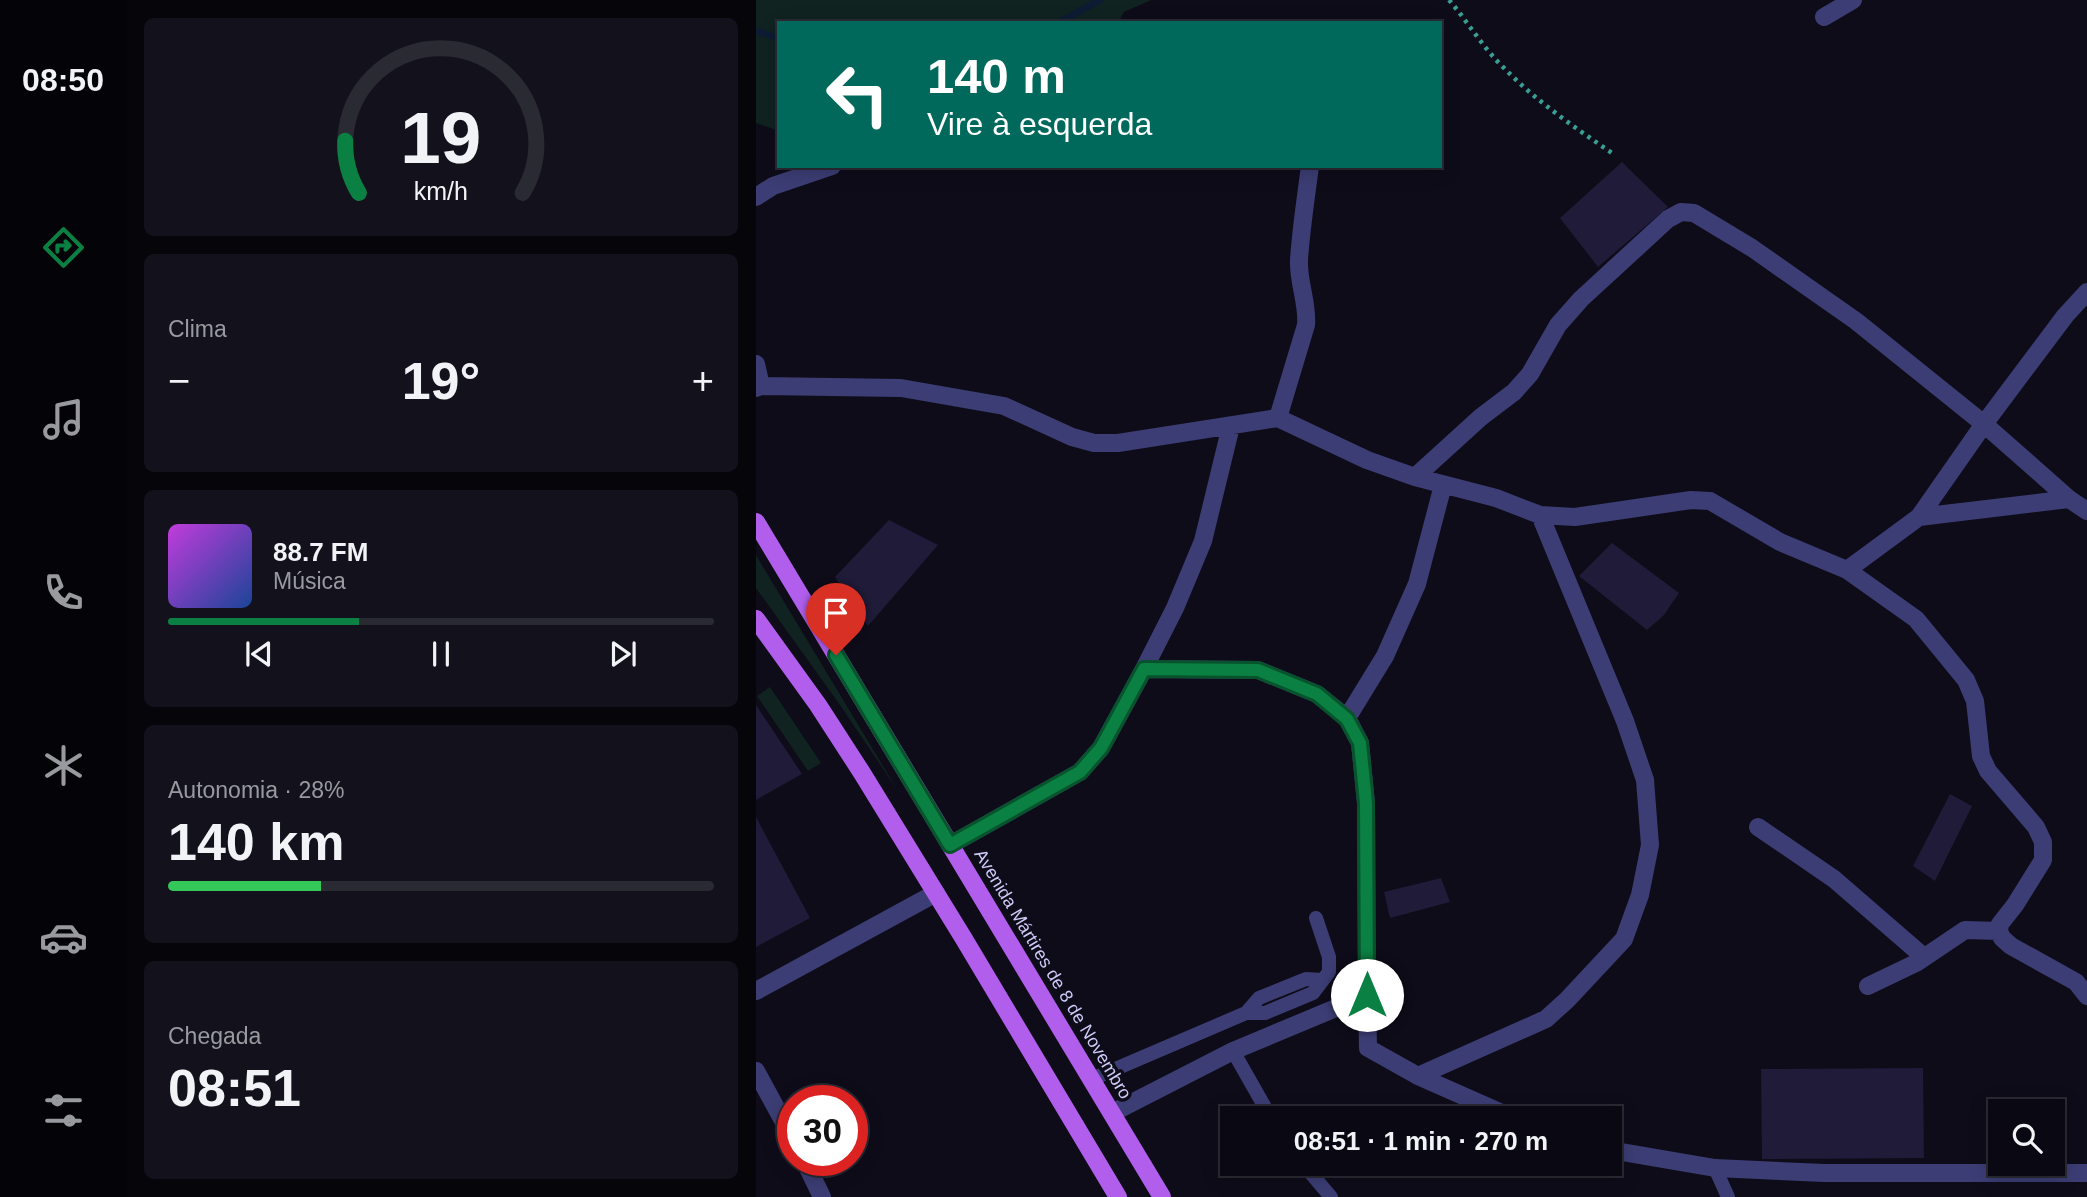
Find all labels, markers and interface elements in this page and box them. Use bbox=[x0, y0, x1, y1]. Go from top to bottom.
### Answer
icon: left bbox=[812, 49, 903, 140]
text: 140 m bbox=[927, 49, 1066, 103]
text: 08:50 bbox=[22, 62, 104, 98]
text: 19 bbox=[401, 97, 481, 178]
text: Vire à esquerda bbox=[927, 106, 1152, 142]
text: km/h bbox=[414, 177, 468, 205]
icon: directions bbox=[39, 223, 88, 272]
text: Clima bbox=[168, 316, 227, 342]
text: 19° bbox=[402, 352, 480, 410]
text: − bbox=[168, 360, 190, 402]
text: + bbox=[692, 360, 714, 402]
icon: music bbox=[39, 395, 88, 444]
text: 88.7 FM bbox=[273, 537, 368, 567]
icon: phone bbox=[39, 568, 88, 617]
text: Música bbox=[273, 568, 346, 594]
pin bbox=[806, 583, 866, 655]
icon: arrive bbox=[817, 594, 855, 632]
icon: previous bbox=[240, 635, 278, 673]
icon: pause bbox=[422, 635, 460, 673]
icon: next bbox=[604, 635, 642, 673]
icon: climate bbox=[39, 741, 88, 790]
text: Autonomia · 28% bbox=[168, 777, 344, 803]
text: 140 km bbox=[168, 813, 344, 871]
street label: Avenida Mártires de 8 de Novembro bbox=[970, 845, 1136, 1103]
icon: car bbox=[39, 913, 88, 962]
position arrow bbox=[1330, 958, 1404, 1032]
text: Chegada bbox=[168, 1023, 261, 1049]
text: 08:51 bbox=[168, 1059, 301, 1117]
speed limit sign: 30 bbox=[777, 1085, 868, 1176]
icon: filters bbox=[39, 1086, 88, 1135]
map controls bbox=[1988, 1099, 2065, 1176]
button: search bbox=[1988, 1099, 2065, 1176]
text: 08:51 · 1 min · 270 m bbox=[1294, 1126, 1548, 1156]

